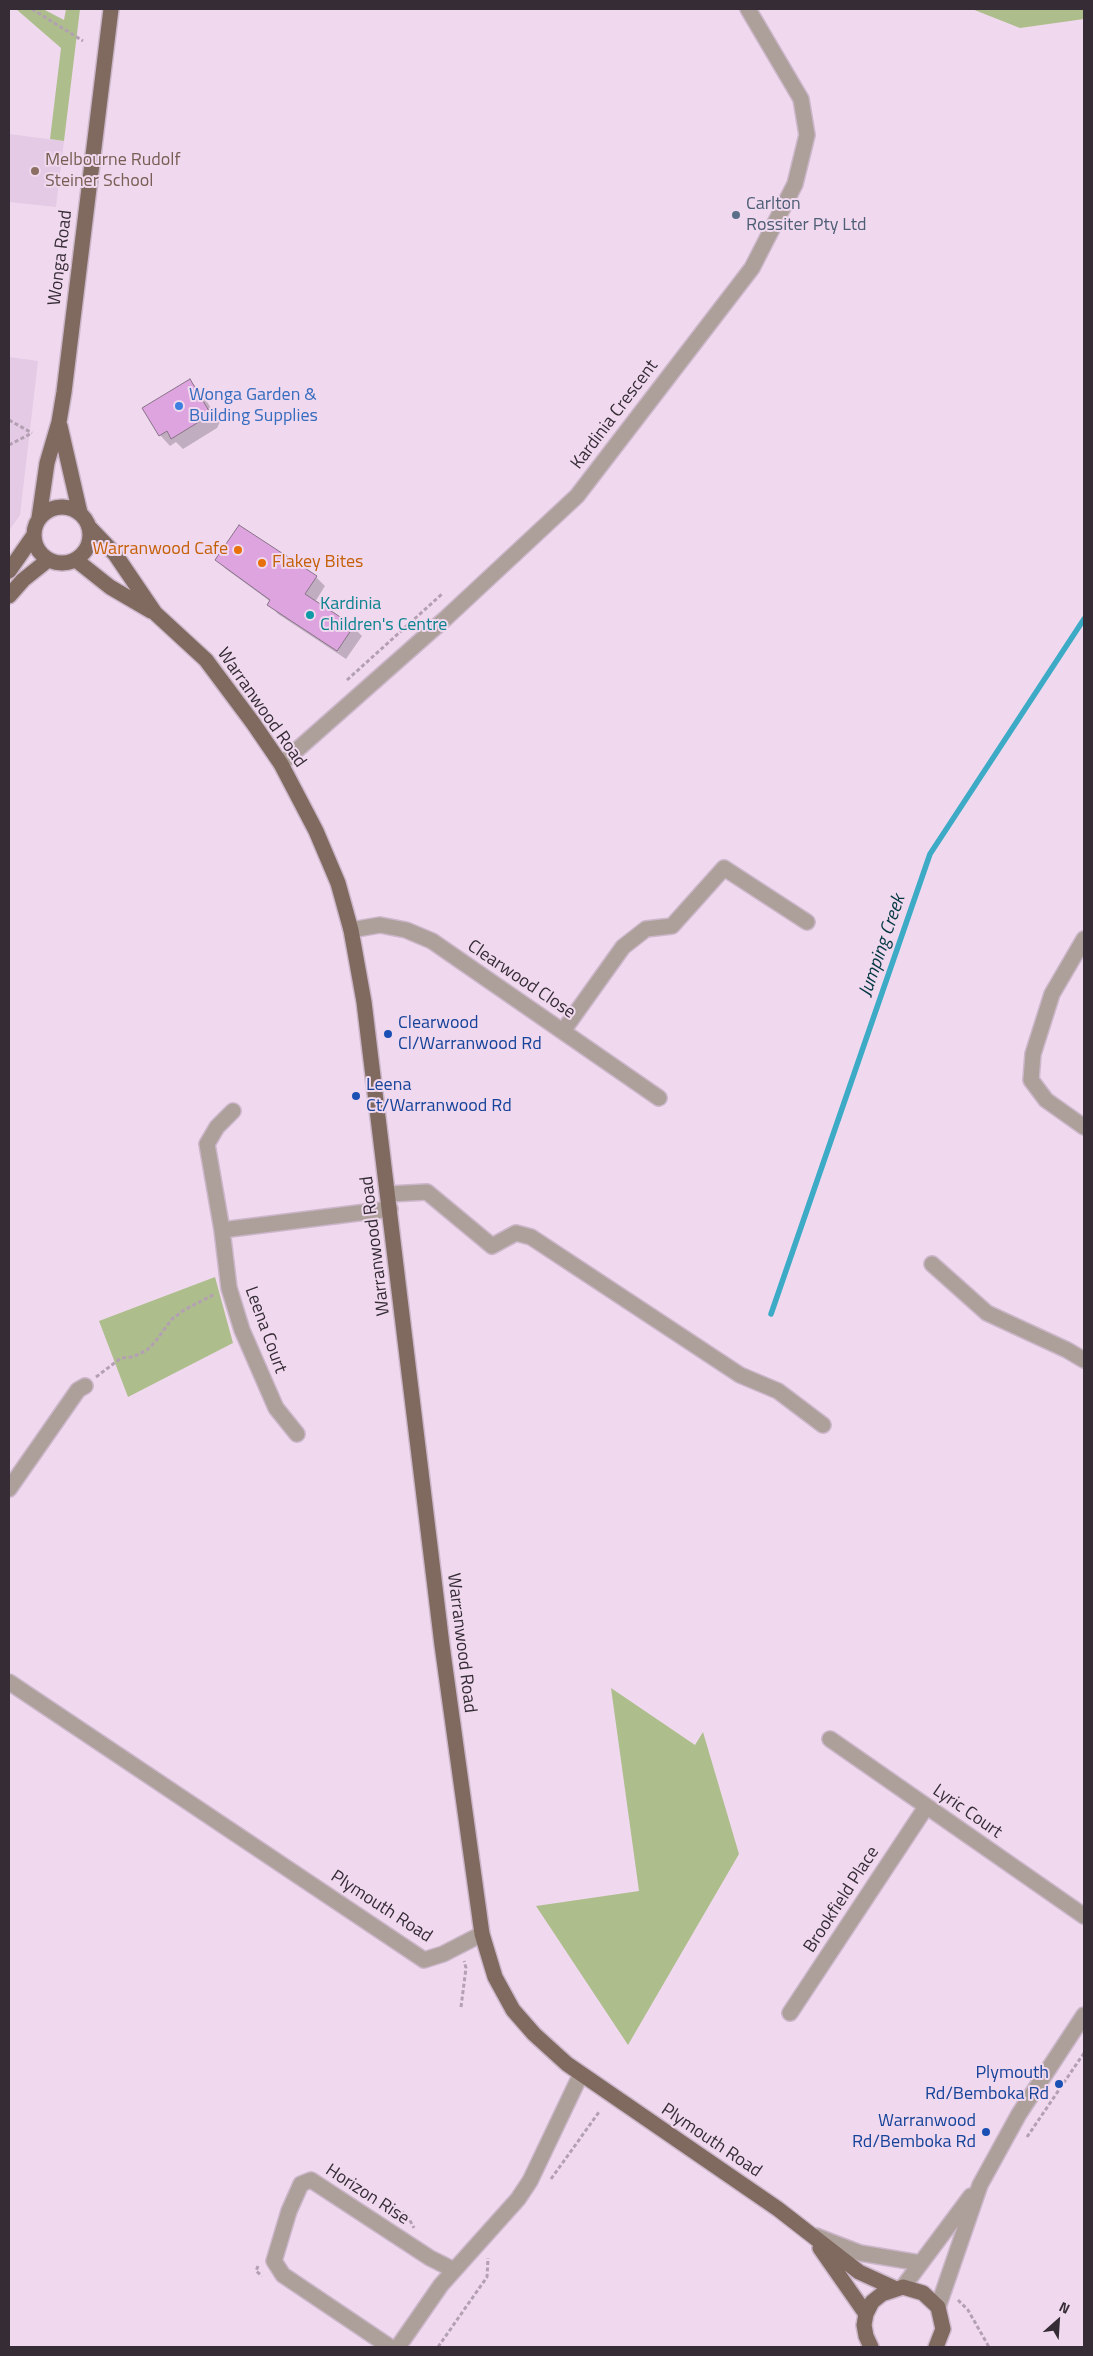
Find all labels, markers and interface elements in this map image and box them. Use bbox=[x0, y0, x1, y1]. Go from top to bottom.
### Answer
place label: Melbourne Rudolf Steiner School bbox=[45, 150, 180, 192]
marker: Melbourne Rudolf Steiner School bbox=[29, 165, 41, 177]
place label: Carlton Rossiter Pty Ltd bbox=[746, 194, 866, 236]
street label: Wonga Road bbox=[44, 209, 78, 307]
marker: Carlton Rossiter Pty Ltd bbox=[730, 209, 742, 221]
street label: Kardinia Crescent bbox=[567, 356, 663, 474]
place label: Wonga Garden & Building Supplies bbox=[189, 385, 318, 428]
marker: Wonga Garden & Building Supplies bbox=[173, 400, 185, 412]
place label: Warranwood Cafe bbox=[92, 539, 228, 561]
marker: Warranwood Cafe bbox=[232, 544, 244, 556]
place label: Flakey Bites bbox=[272, 552, 363, 574]
marker: Flakey Bites bbox=[256, 557, 268, 569]
place label: Kardinia Children's Centre bbox=[320, 594, 447, 636]
marker: Kardinia Children's Centre bbox=[304, 609, 316, 621]
street label: Warranwood Road bbox=[212, 644, 310, 772]
water label: Jumping Creek bbox=[855, 892, 911, 1000]
street label: Clearwood Close bbox=[463, 936, 579, 1024]
place label: Clearwood Cl/Warranwood Rd bbox=[398, 1013, 542, 1056]
marker: Clearwood Cl/Warranwood Rd bbox=[382, 1028, 394, 1040]
place label: Leena Ct/Warranwood Rd bbox=[366, 1075, 512, 1118]
marker: Leena Ct/Warranwood Rd bbox=[350, 1090, 362, 1102]
street label: Warranwood Road bbox=[357, 1175, 395, 1317]
street label: Leena Court bbox=[239, 1284, 291, 1376]
street label: Warranwood Road bbox=[442, 1572, 480, 1714]
street label: Lyric Court bbox=[928, 1780, 1006, 1844]
street label: Brookfield Place bbox=[800, 1843, 884, 1957]
street label: Plymouth Road bbox=[326, 1866, 436, 1948]
place label: Plymouth Rd/Bemboka Rd bbox=[925, 2063, 1049, 2106]
marker: Plymouth Rd/Bemboka Rd bbox=[1053, 2078, 1065, 2090]
street label: Plymouth Road bbox=[657, 2099, 765, 2183]
place label: Warranwood Rd/Bemboka Rd bbox=[852, 2111, 976, 2154]
marker: Warranwood Rd/Bemboka Rd bbox=[980, 2126, 992, 2138]
street label: Horizon Rise bbox=[321, 2160, 413, 2230]
north arrow bbox=[1033, 2296, 1083, 2346]
text: N bbox=[1056, 2296, 1074, 2319]

